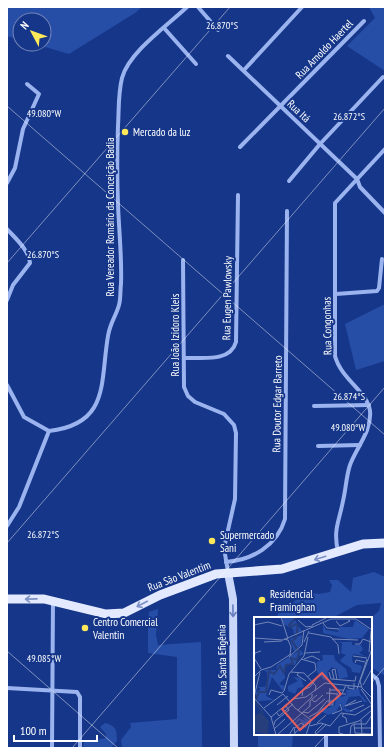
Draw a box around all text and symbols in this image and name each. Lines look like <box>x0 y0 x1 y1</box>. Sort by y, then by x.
north arrow <box>12 12 52 52</box>
street label: Rua Arnoldo Haertel <box>292 16 356 82</box>
text: N <box>17 19 32 32</box>
text: 26.870°S <box>206 19 238 32</box>
street label: Rua Itá <box>284 97 314 125</box>
text: 49.080°W <box>27 107 61 120</box>
text: 26.872°S <box>333 110 365 123</box>
place label: Mercado da luz <box>133 125 191 139</box>
marker: Mercado da luz <box>120 127 130 137</box>
street label: Rua Vereador Romário da Conceição Badia <box>103 137 117 297</box>
text: 26.870°S <box>27 248 59 261</box>
street label: Rua Eugen Pawlowsky <box>219 255 235 340</box>
street label: Rua João Izidoro Kleis <box>168 293 182 376</box>
street label: Rua Congonhas <box>319 296 335 355</box>
street label: Rua Doutor Edgar Barreto <box>269 355 285 453</box>
text: 26.874°S <box>333 390 365 403</box>
text: 49.080°W <box>331 421 365 434</box>
text: 26.872°S <box>27 528 59 541</box>
place label: Supermercado Sani <box>220 528 275 555</box>
marker: Supermercado Sani <box>207 536 217 546</box>
one-way arrow <box>314 555 327 562</box>
street label: Rua São Valentim <box>146 558 212 594</box>
place label: Residencial Framinghan <box>270 587 315 614</box>
one-way arrow <box>25 595 38 603</box>
marker: Residencial Framinghan <box>257 595 267 605</box>
one-way arrow <box>136 601 148 609</box>
one-way arrow <box>229 604 237 617</box>
place label: Centro Comercial Valentin <box>92 615 158 642</box>
inset map <box>254 617 372 735</box>
marker: Centro Comercial Valentin <box>80 623 90 633</box>
street label: Rua Santa Efigênia <box>214 624 230 696</box>
text: 49.085°W <box>27 652 61 665</box>
scale bar <box>14 717 97 743</box>
text: 100 m <box>20 723 47 738</box>

